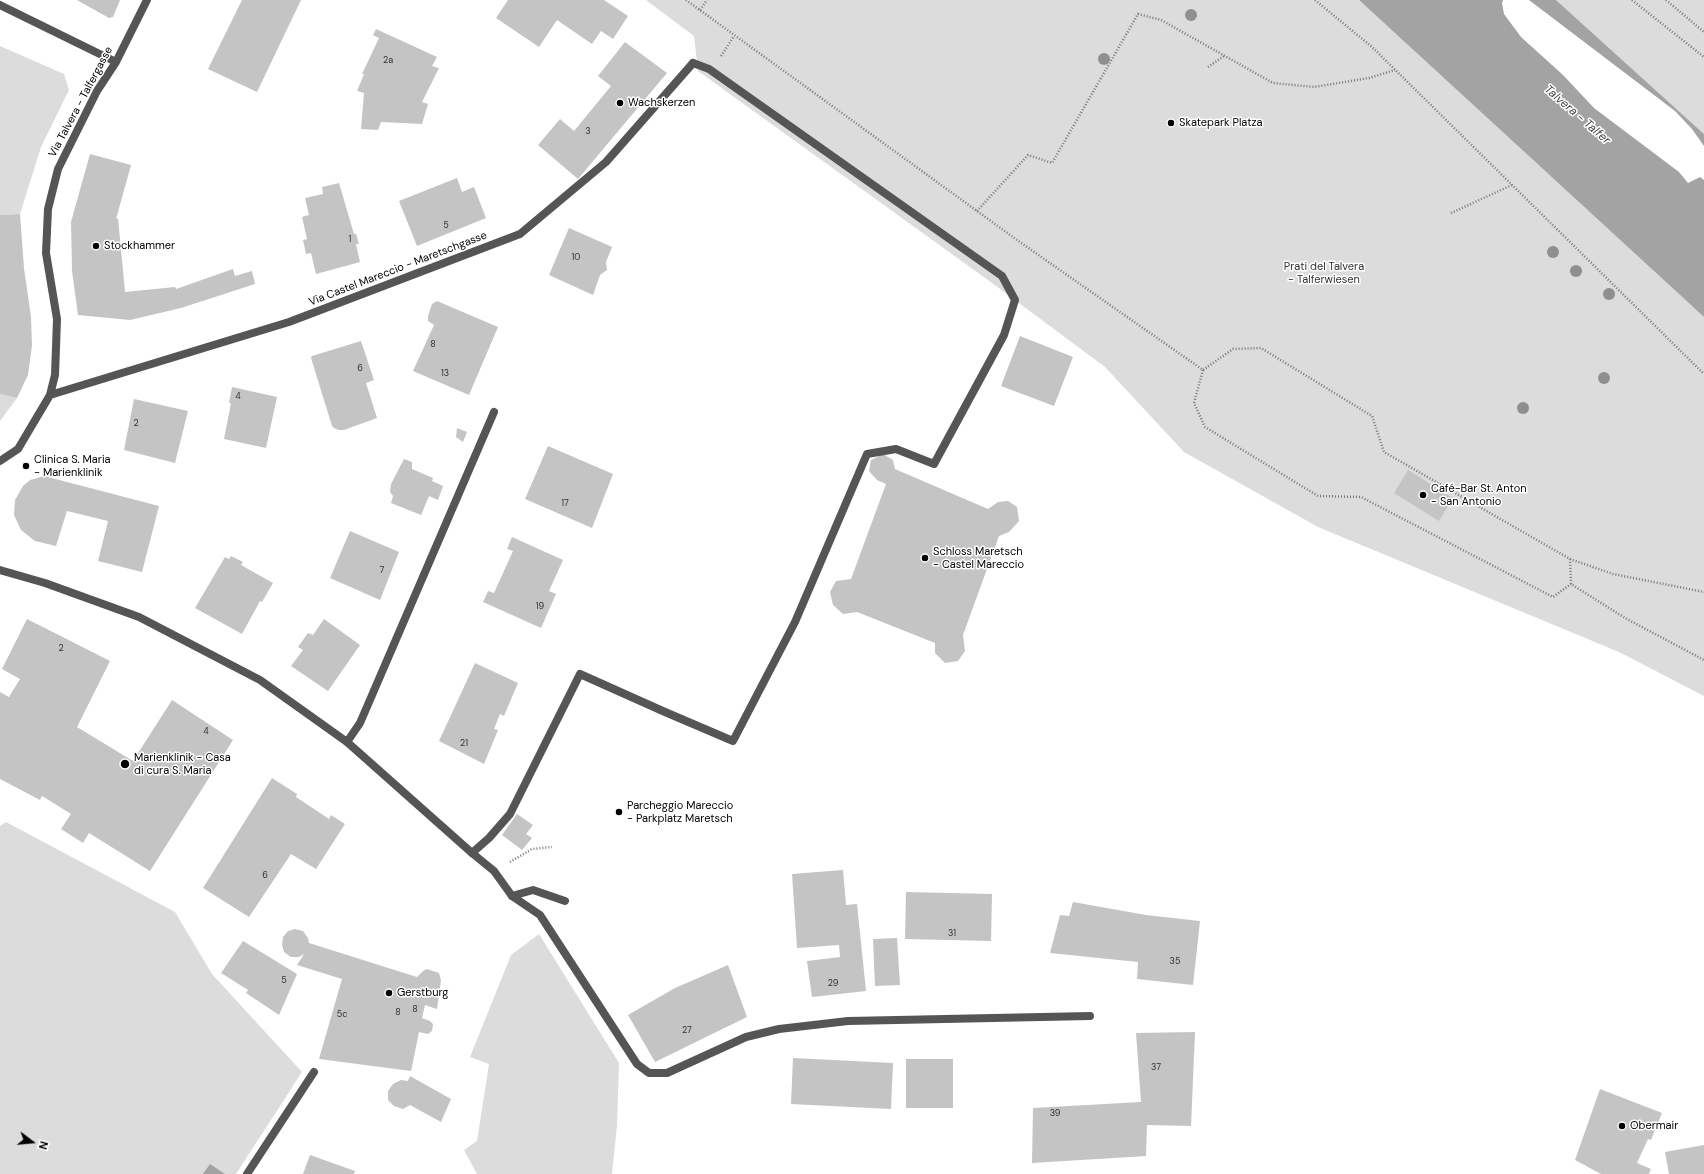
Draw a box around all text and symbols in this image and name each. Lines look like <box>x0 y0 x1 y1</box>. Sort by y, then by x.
street label: Via Talvera - Talfergasse <box>46 44 116 160</box>
house number: 2a <box>383 56 393 66</box>
water label: Talvera - Talfer <box>1541 82 1613 148</box>
place label: Wachskerzen <box>628 96 695 110</box>
marker: Wachskerzen <box>615 98 625 108</box>
place label: Skatepark Platza <box>1179 116 1263 130</box>
marker: Skatepark Platza <box>1166 118 1176 128</box>
house number: 3 <box>585 127 591 137</box>
house number: 5 <box>443 221 449 231</box>
street label: Via Castel Mareccio - Maretschgasse <box>307 229 489 309</box>
house number: 1 <box>349 235 351 245</box>
place label: Stockhammer <box>104 239 175 253</box>
marker: Stockhammer <box>91 241 101 251</box>
house number: 10 <box>572 253 580 263</box>
park label: Prati del Talvera - Talferwiesen <box>1284 260 1364 286</box>
house number: 8 <box>430 340 436 350</box>
house number: 6 <box>357 364 363 374</box>
house number: 13 <box>441 369 449 379</box>
house number: 4 <box>235 392 241 402</box>
house number: 2 <box>133 419 139 429</box>
place label: Clinica S. Maria - Marienklinik <box>34 453 111 479</box>
marker: Clinica S. Maria - Marienklinik <box>21 461 31 471</box>
place label: Café-Bar St. Anton - San Antonio <box>1431 482 1527 508</box>
marker: Café-Bar St. Anton - San Antonio <box>1418 490 1428 500</box>
house number: 17 <box>561 499 569 509</box>
place label: Schloss Maretsch - Castel Mareccio <box>933 545 1024 571</box>
marker: Schloss Maretsch - Castel Mareccio <box>920 553 930 563</box>
house number: 7 <box>380 566 384 576</box>
house number: 19 <box>536 602 544 612</box>
house number: 2 <box>58 644 64 654</box>
house number: 4 <box>203 727 209 737</box>
house number: 21 <box>460 739 468 749</box>
place label: Marienklinik - Casa di cura S. Maria <box>134 751 231 777</box>
marker: Marienklinik - Casa di cura S. Maria <box>119 758 131 770</box>
place label: Parcheggio Mareccio - Parkplatz Maretsch <box>627 799 733 825</box>
marker: Parcheggio Mareccio - Parkplatz Maretsch <box>614 807 624 817</box>
house number: 6 <box>262 871 268 881</box>
house number: 31 <box>948 929 956 939</box>
house number: 35 <box>1170 957 1180 967</box>
house number: 5 <box>281 976 287 986</box>
house number: 29 <box>828 979 838 989</box>
place label: Gerstburg <box>397 986 449 1000</box>
marker: Gerstburg <box>384 988 394 998</box>
house number: 8 <box>412 1005 418 1015</box>
house number: 8 <box>395 1008 401 1018</box>
house number: 5c <box>337 1010 347 1020</box>
house number: 27 <box>682 1026 692 1036</box>
house number: 37 <box>1151 1063 1161 1073</box>
house number: 39 <box>1050 1109 1060 1119</box>
place label: Obermair <box>1630 1119 1678 1133</box>
marker: Obermair <box>1617 1121 1627 1131</box>
north arrow <box>12 1122 52 1162</box>
text: N <box>36 1140 51 1151</box>

